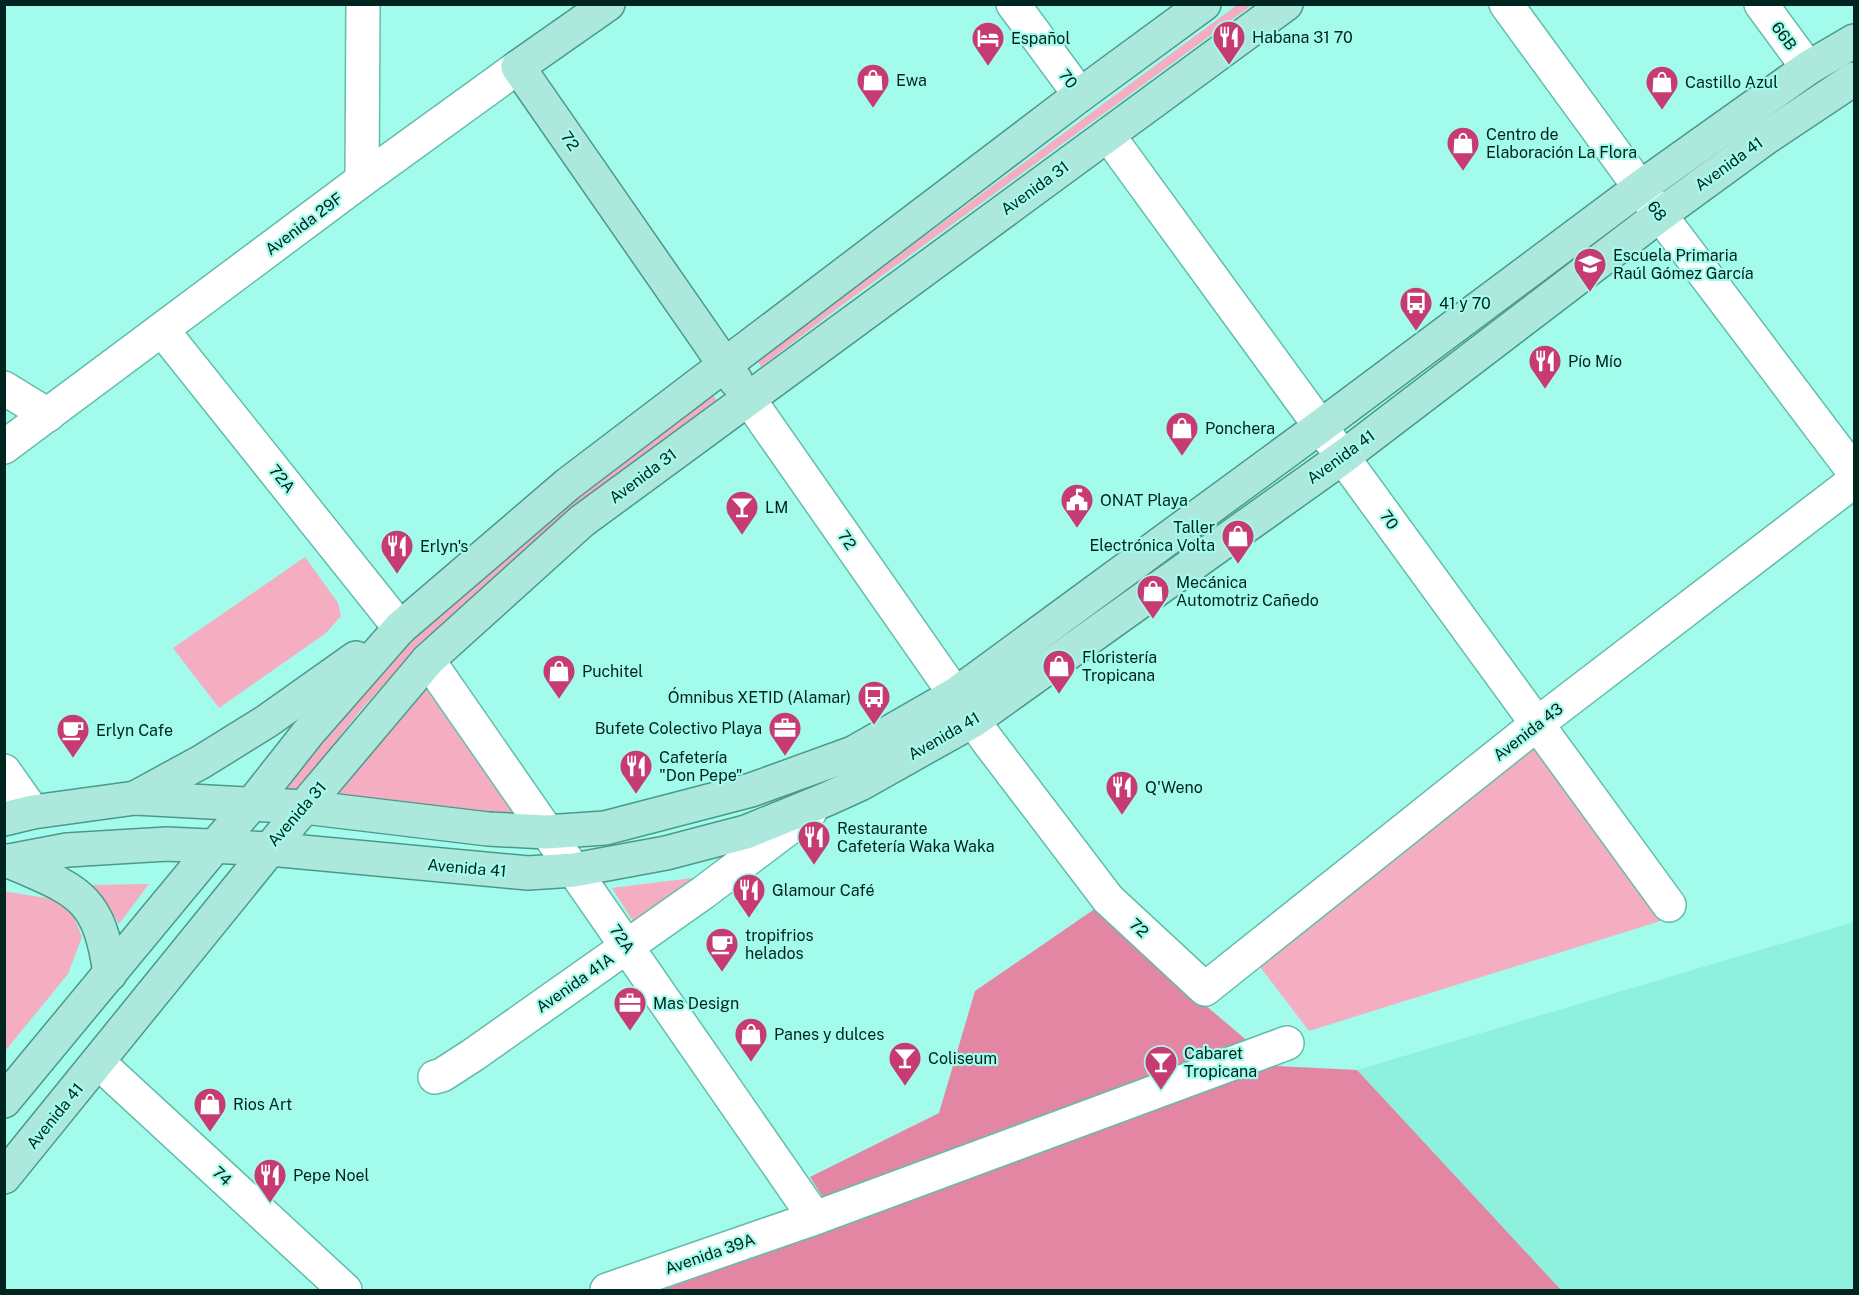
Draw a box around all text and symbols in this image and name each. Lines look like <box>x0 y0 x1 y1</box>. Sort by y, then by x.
street label: 66B <box>1767 18 1801 54</box>
restaurant icon: Habana 31 70 <box>1211 19 1247 66</box>
hotel icon: Español <box>970 20 1006 67</box>
place label: Habana 31 70 <box>1252 28 1353 47</box>
place label: Español <box>1011 29 1070 48</box>
shop icon: Ewa <box>855 62 891 109</box>
shop icon: Castillo Azul <box>1644 64 1680 111</box>
street label: 70 <box>1055 66 1081 93</box>
place label: Ewa <box>896 71 927 90</box>
place label: Castillo Azul <box>1685 73 1778 92</box>
shop icon: Centro de Elaboración La Flora <box>1445 125 1481 172</box>
place label: Centro de Elaboración La Flora <box>1486 125 1637 162</box>
street label: 72 <box>557 128 583 154</box>
street label: Avenida 41 <box>1691 133 1767 195</box>
street label: Avenida 31 <box>997 157 1073 219</box>
street label: Avenida 29F <box>262 189 346 259</box>
street label: 68 <box>1643 197 1671 225</box>
school or university icon: Escuela Primaria Raúl Gómez García <box>1572 246 1608 293</box>
place label: Escuela Primaria Raúl Gómez García <box>1613 246 1754 283</box>
bus stop icon: 41 y 70 <box>1398 285 1434 332</box>
place label: 41 y 70 <box>1439 294 1491 313</box>
restaurant icon: Pío Mío <box>1527 343 1563 390</box>
place label: Pío Mío <box>1568 352 1622 371</box>
shop icon: Ponchera <box>1164 410 1200 457</box>
place label: Ponchera <box>1205 419 1275 438</box>
street label: Avenida 41 <box>1303 426 1379 488</box>
street label: Avenida 31 <box>606 445 680 507</box>
street label: 72A <box>265 461 299 497</box>
public building icon: ONAT Playa <box>1059 482 1095 529</box>
bar icon: LM <box>724 489 760 536</box>
place label: ONAT Playa <box>1100 491 1188 510</box>
place label: LM <box>765 498 788 517</box>
street label: 70 <box>1376 507 1402 533</box>
place label: Taller Electrónica Volta <box>1090 518 1215 555</box>
shop icon: Taller Electrónica Volta <box>1220 518 1256 565</box>
street label: 72 <box>834 527 860 553</box>
restaurant icon: Erlyn's <box>379 528 415 575</box>
place label: Erlyn's <box>420 537 468 556</box>
shop icon: Mecánica Automotriz Cañedo <box>1135 573 1171 620</box>
place label: Mecánica Automotriz Cañedo <box>1176 573 1319 610</box>
shop icon: Floristería Tropicana <box>1041 648 1077 695</box>
place label: Floristería Tropicana <box>1082 648 1157 685</box>
shop icon: Puchitel <box>541 653 577 700</box>
place label: Puchitel <box>582 662 643 681</box>
bus stop icon: Ómnibus XETID (Alamar) <box>856 679 892 726</box>
place label: Ómnibus XETID (Alamar) <box>668 687 851 707</box>
street label: Avenida 43 <box>1489 699 1567 765</box>
street label: Avenida 41 <box>905 708 983 764</box>
office icon: Bufete Colectivo Playa <box>767 710 803 757</box>
cafe icon: Erlyn Cafe <box>55 712 91 759</box>
place label: Bufete Colectivo Playa <box>595 719 762 738</box>
place label: Erlyn Cafe <box>96 721 173 740</box>
restaurant icon: Cafetería "Don Pepe" <box>618 748 654 795</box>
place label: Cafetería "Don Pepe" <box>659 748 742 785</box>
restaurant icon: Q'Weno <box>1104 769 1140 816</box>
street label: Avenida 31 <box>264 778 330 850</box>
place label: Q'Weno <box>1145 778 1203 797</box>
restaurant icon: Restaurante Cafetería Waka Waka <box>796 819 832 866</box>
place label: Restaurante Cafetería Waka Waka <box>837 819 995 856</box>
street label: Avenida 41 <box>427 855 507 881</box>
restaurant icon: Glamour Café <box>731 872 767 919</box>
place label: Glamour Café <box>772 881 875 900</box>
street label: 72 <box>1125 914 1153 942</box>
street label: 72A <box>605 921 639 957</box>
cafe icon: tropifrios helados <box>704 926 740 973</box>
place label: tropifrios helados <box>745 926 814 963</box>
street label: Avenida 41A <box>532 949 618 1017</box>
office icon: Mas Design <box>612 985 648 1032</box>
place label: Mas Design <box>653 994 739 1013</box>
shop icon: Panes y dulces <box>733 1016 769 1063</box>
place label: Panes y dulces <box>774 1025 884 1044</box>
bar icon: Coliseum <box>887 1040 923 1087</box>
bar icon: Cabaret Tropicana <box>1143 1044 1179 1091</box>
place label: Cabaret Tropicana <box>1184 1044 1257 1081</box>
place label: Coliseum <box>928 1049 997 1068</box>
street label: Avenida 41 <box>23 1079 87 1153</box>
shop icon: Rios Art <box>192 1086 228 1133</box>
place label: Rios Art <box>233 1095 292 1114</box>
restaurant icon: Pepe Noel <box>252 1157 288 1204</box>
street label: 74 <box>208 1162 236 1190</box>
place label: Pepe Noel <box>293 1166 370 1185</box>
street label: Avenida 39A <box>662 1230 758 1278</box>

